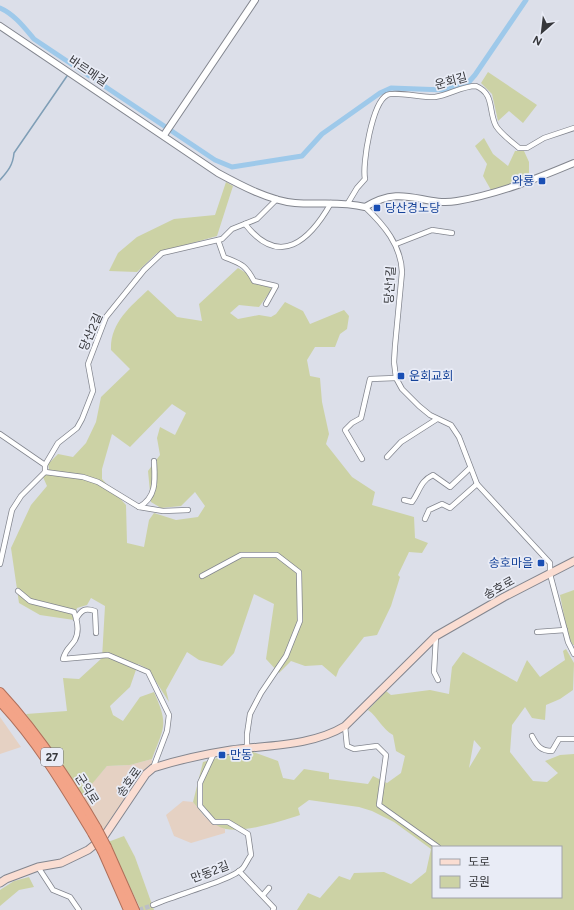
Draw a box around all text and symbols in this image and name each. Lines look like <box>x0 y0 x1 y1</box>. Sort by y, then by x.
north arrow <box>522 12 562 52</box>
text: N <box>531 33 544 48</box>
street label: 바르메길 <box>66 53 110 89</box>
street label: 운회길 <box>433 70 469 92</box>
place label: 와룡 <box>512 174 534 188</box>
marker: 와룡 <box>537 176 547 186</box>
place label: 당산경노당 <box>385 201 440 215</box>
marker: 당산경노당 <box>372 203 382 213</box>
street label: 당산1길 <box>382 266 398 304</box>
street label: 당산2길 <box>77 311 105 353</box>
place label: 운회교회 <box>409 369 453 383</box>
marker: 운회교회 <box>396 371 406 381</box>
place label: 송호마을 <box>489 556 533 570</box>
marker: 송호마을 <box>536 558 546 568</box>
street label: 송호로 <box>481 574 517 602</box>
road number: 27 <box>41 748 63 766</box>
place label: 만동 <box>230 748 252 762</box>
marker: 만동 <box>217 750 227 760</box>
street label: 송호로 <box>114 764 144 800</box>
street label: 군익로 <box>72 771 102 807</box>
legend <box>432 846 562 898</box>
text: 도로 <box>468 855 490 869</box>
street label: 만동2길 <box>189 858 231 886</box>
text: 공원 <box>468 875 490 889</box>

